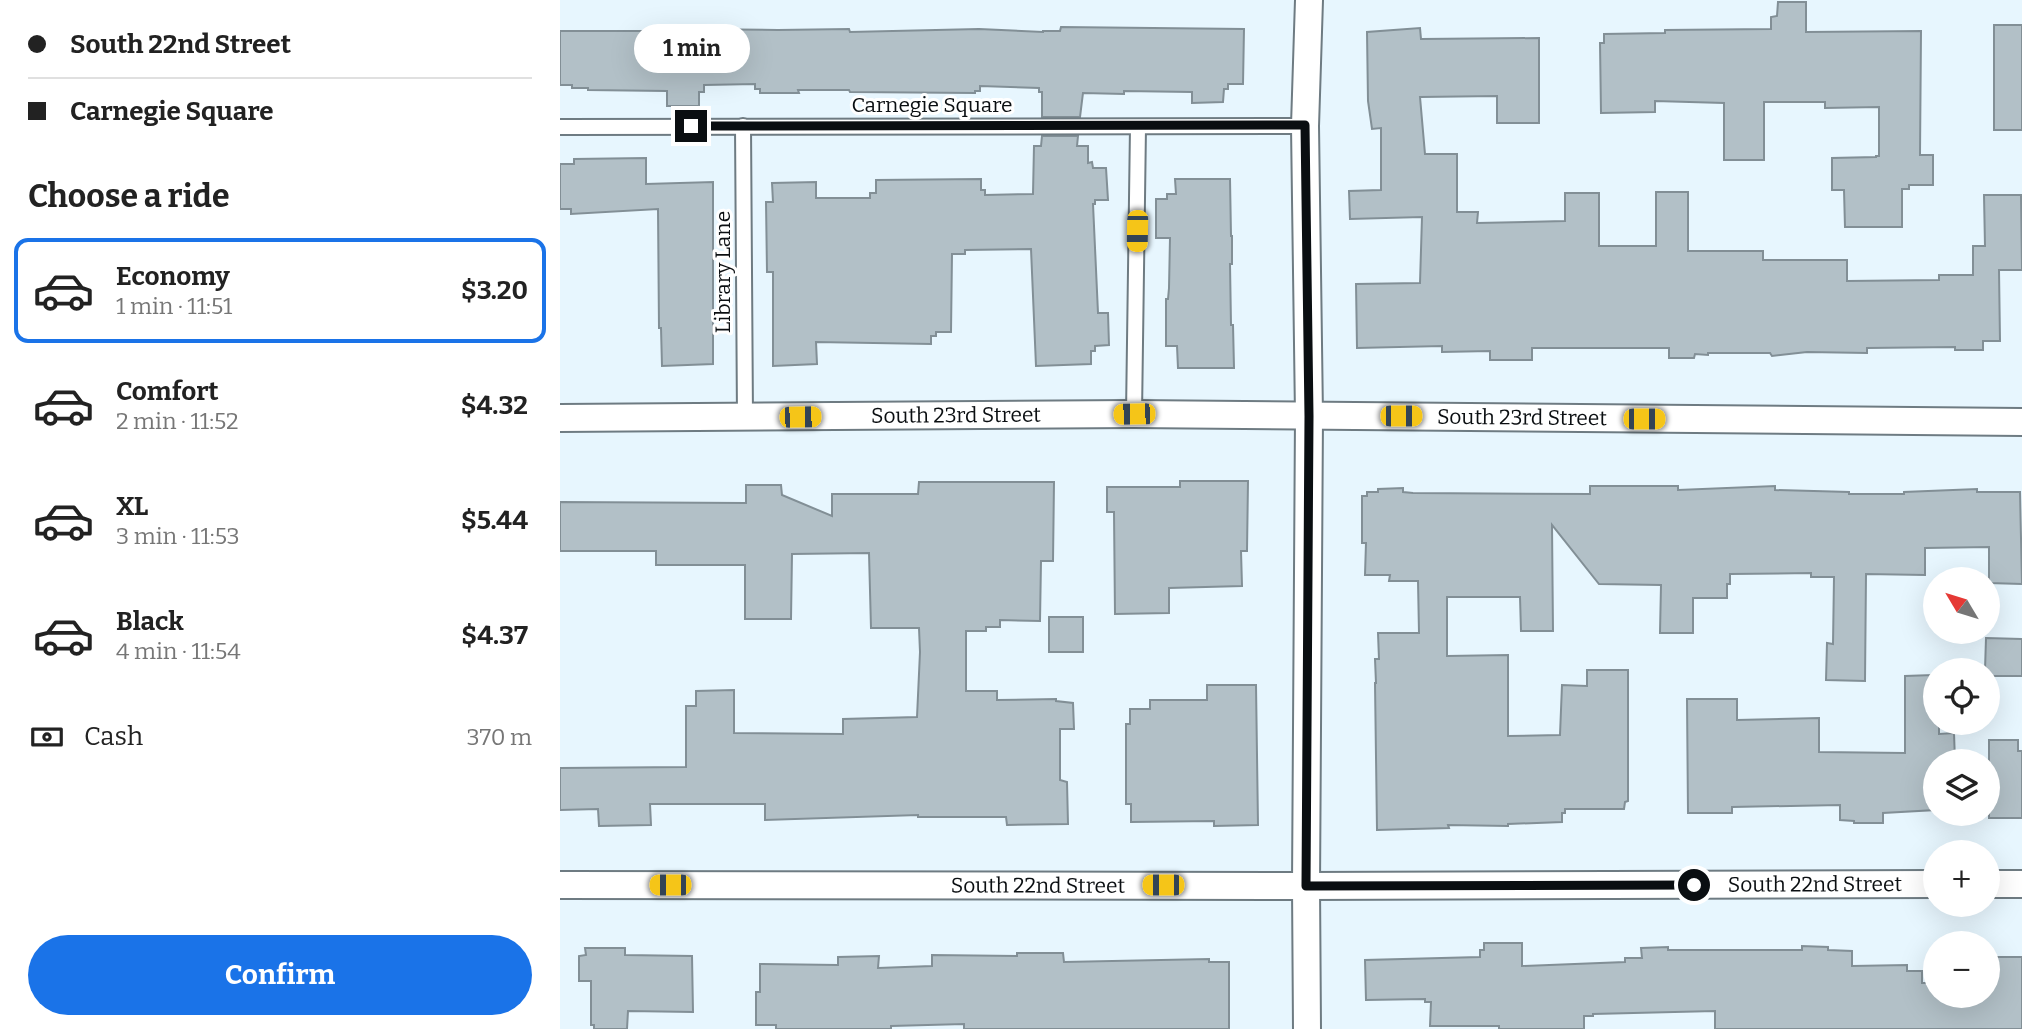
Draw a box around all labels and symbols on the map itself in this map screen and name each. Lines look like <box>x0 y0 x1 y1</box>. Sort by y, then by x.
callout: 1 min <box>633 24 749 74</box>
street label: Carnegie Square <box>851 92 1013 118</box>
route end <box>675 110 707 142</box>
car <box>1127 210 1148 252</box>
street label: Library Lane <box>710 211 736 333</box>
street label: South 23rd Street <box>871 402 1041 429</box>
car <box>1113 403 1156 425</box>
street label: South 23rd Street <box>1437 404 1607 431</box>
car <box>779 406 822 428</box>
car <box>1381 406 1423 427</box>
car <box>1624 409 1666 430</box>
north arrow <box>1923 567 2000 644</box>
route start <box>1678 869 1710 901</box>
street label: South 22nd Street <box>1728 871 1903 898</box>
street label: South 22nd Street <box>951 873 1126 899</box>
car <box>650 875 692 896</box>
car <box>1143 875 1185 896</box>

